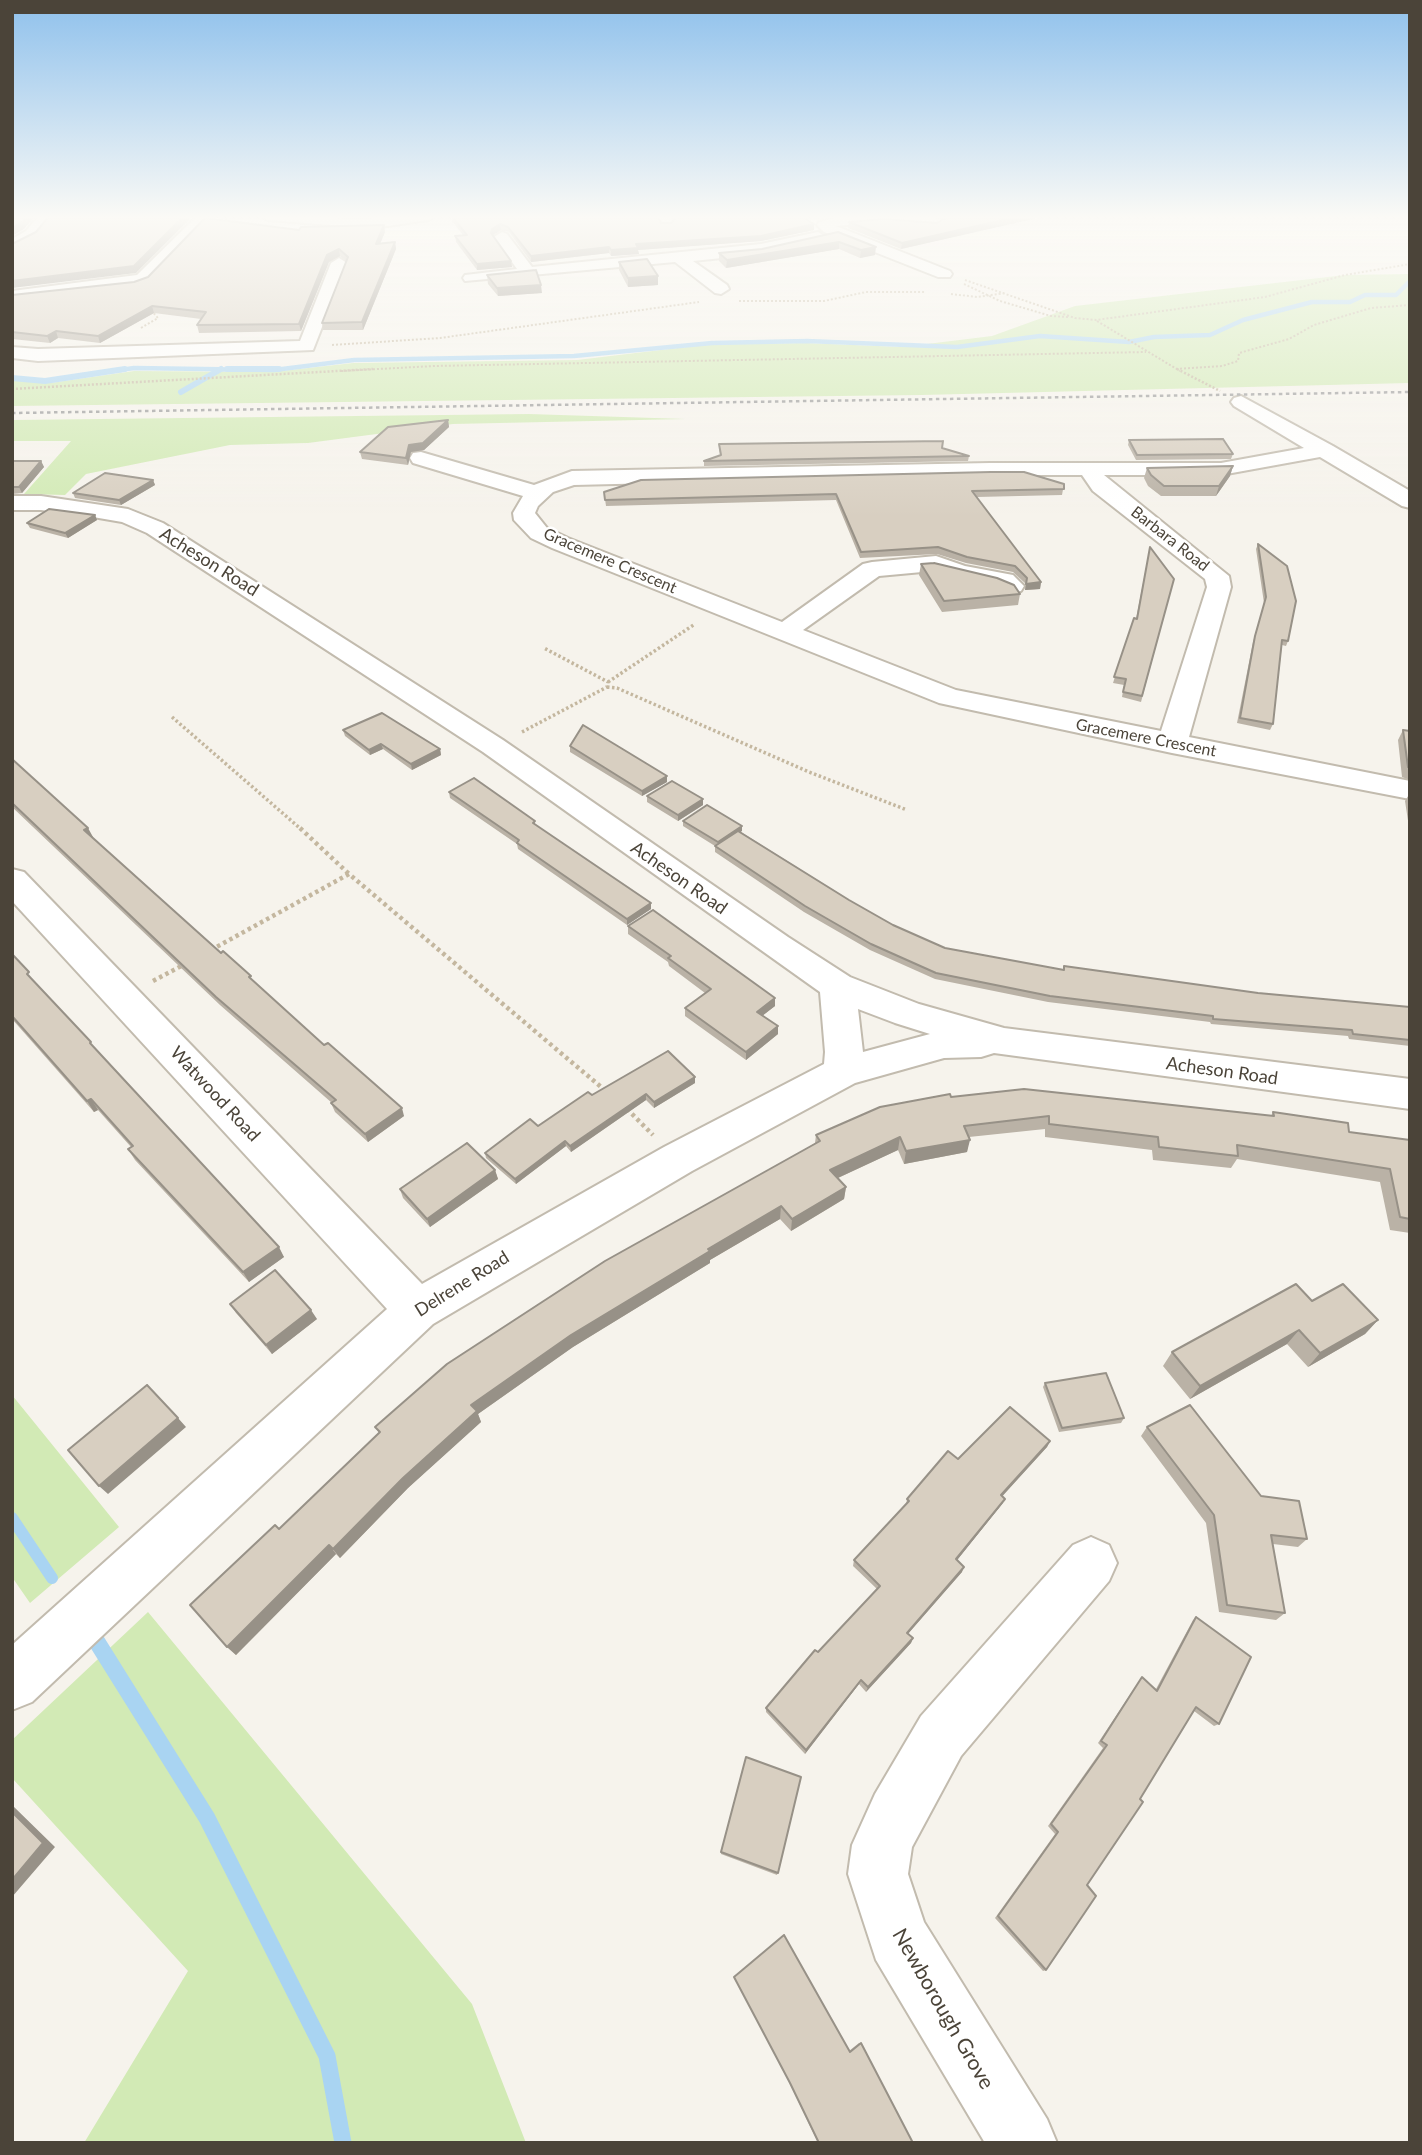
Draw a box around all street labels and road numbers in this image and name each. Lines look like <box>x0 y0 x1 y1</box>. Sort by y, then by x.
street label: Barbara Road <box>1127 502 1213 576</box>
street label: Acheson Road <box>156 523 262 601</box>
street label: Gracemere Crescent <box>541 524 679 598</box>
street label: Gracemere Crescent <box>1074 715 1218 761</box>
street label: Acheson Road <box>627 837 731 919</box>
street label: Watwood Road <box>166 1042 264 1146</box>
street label: Acheson Road <box>1165 1052 1279 1090</box>
street label: Delrene Road <box>411 1246 513 1322</box>
street label: Newborough Grove <box>887 1924 999 2094</box>

